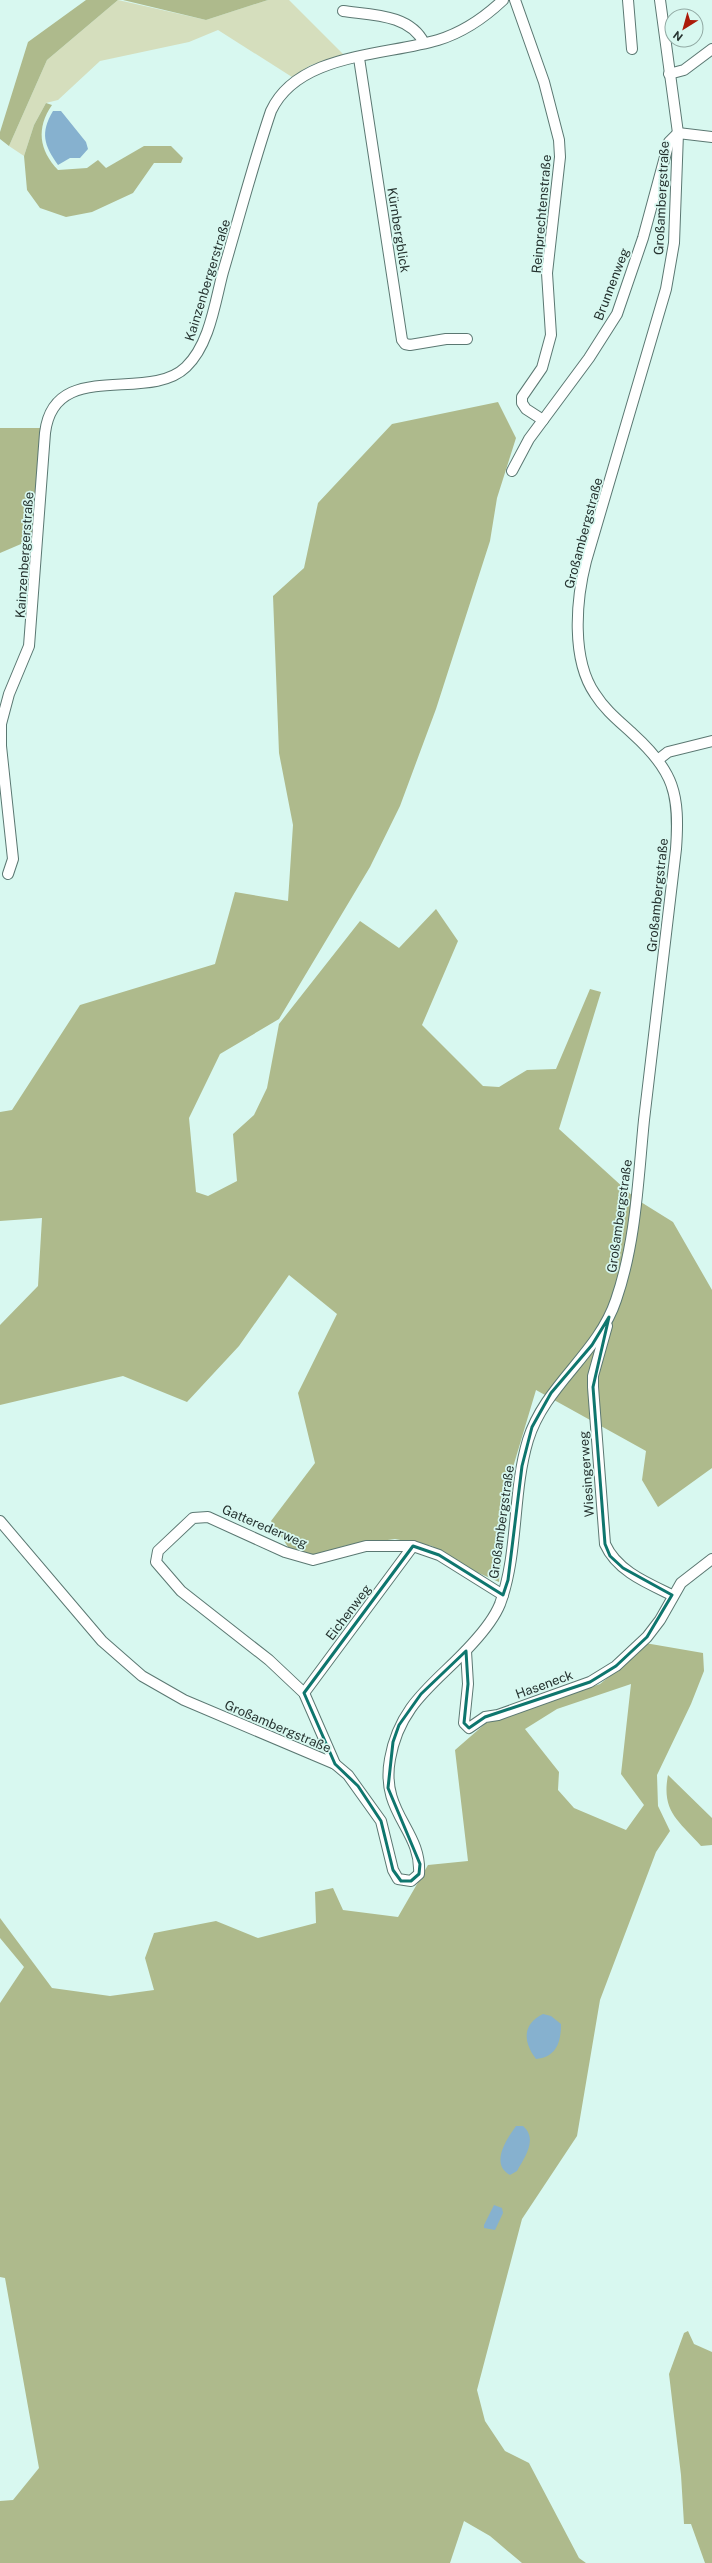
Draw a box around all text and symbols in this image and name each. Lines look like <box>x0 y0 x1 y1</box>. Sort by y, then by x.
north arrow <box>664 8 704 48</box>
text: N <box>671 29 685 43</box>
street label: Großambergstraße <box>651 141 672 256</box>
street label: Reinprechtenstraße <box>529 154 554 274</box>
street label: Kürnbergblick <box>384 186 413 274</box>
street label: Kainzenbergerstraße <box>182 217 233 343</box>
street label: Brunnenweg <box>591 246 632 323</box>
street label: Großambergstraße <box>561 476 606 590</box>
street label: Kainzenbergerstraße <box>13 491 36 619</box>
street label: Großambergstraße <box>644 837 671 953</box>
street label: Großambergstraße <box>604 1158 635 1274</box>
street label: Wiesingerweg <box>576 1430 597 1518</box>
street label: Großambergstraße <box>486 1464 517 1580</box>
street label: Gatterederweg <box>220 1502 310 1551</box>
street label: Eichenweg <box>323 1582 374 1643</box>
street label: Haseneck <box>513 1667 575 1702</box>
street label: Großambergstraße <box>222 1697 333 1756</box>

